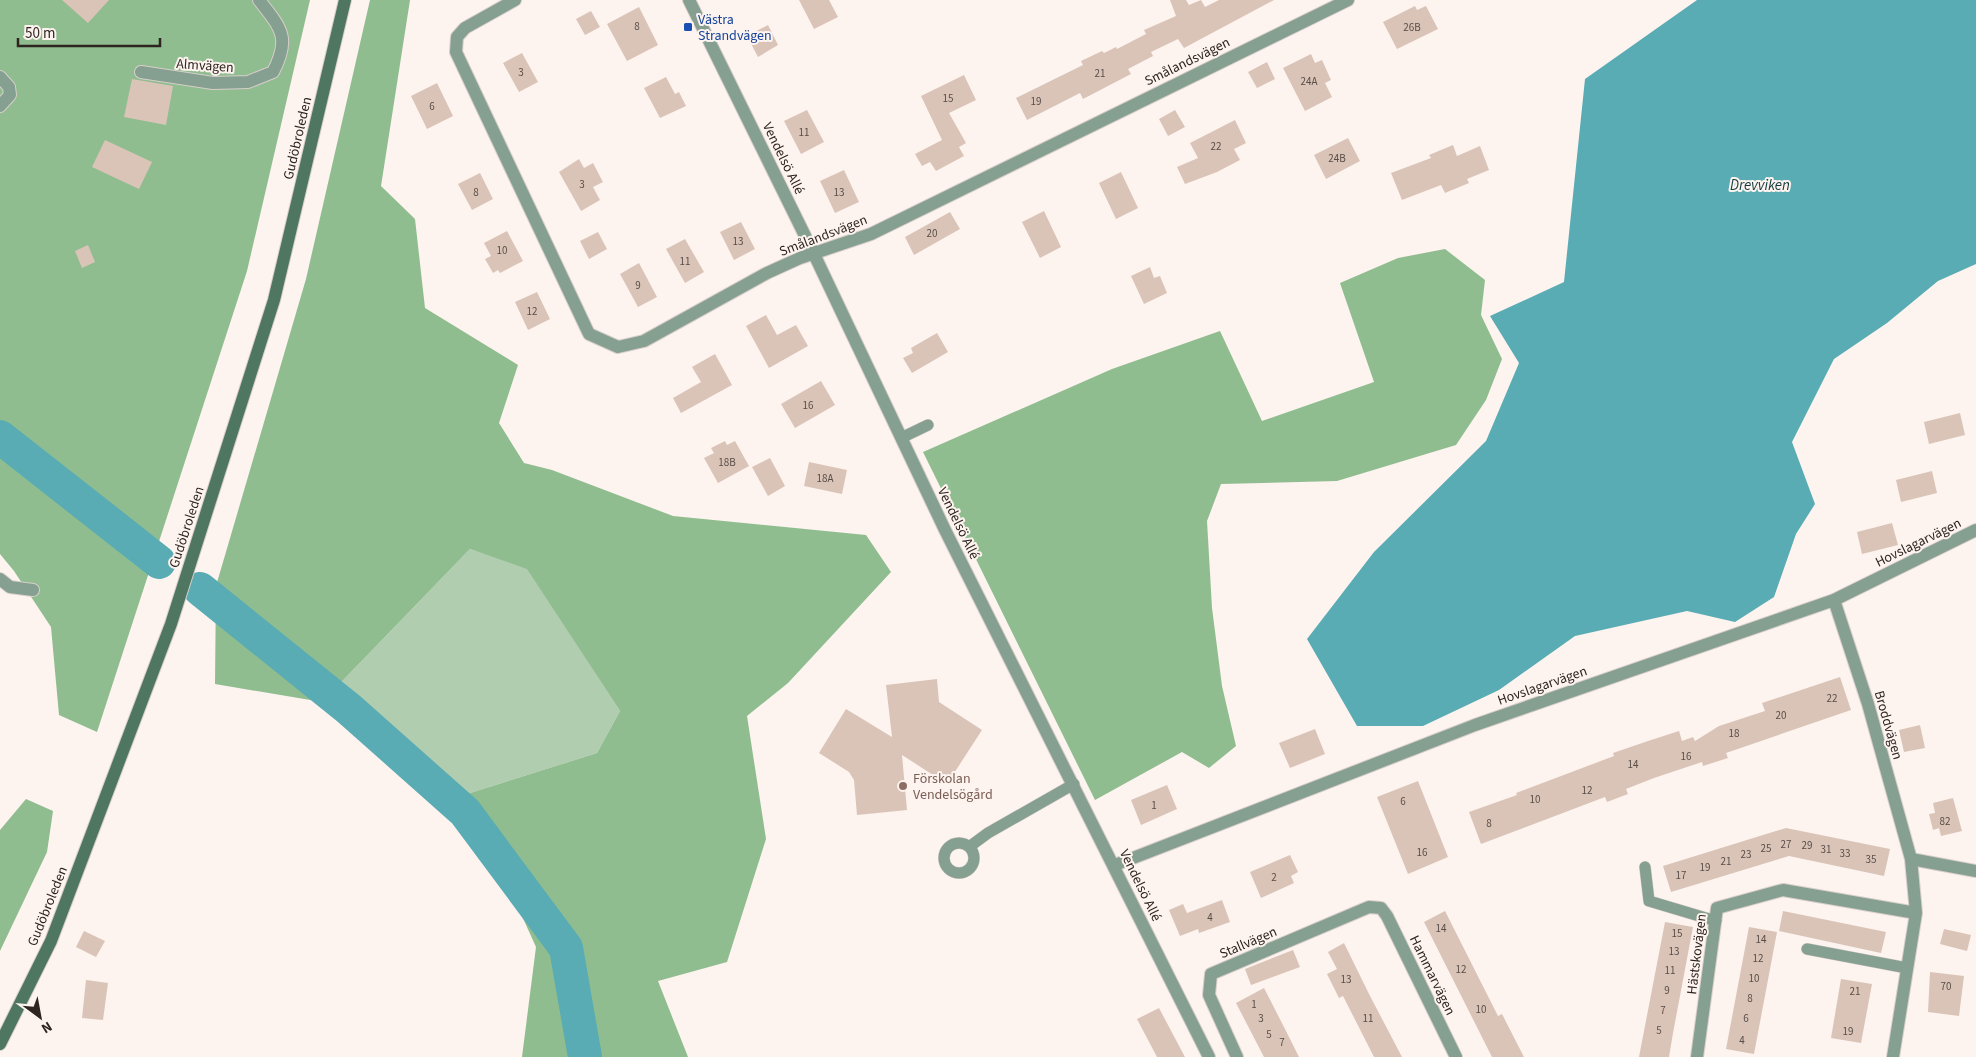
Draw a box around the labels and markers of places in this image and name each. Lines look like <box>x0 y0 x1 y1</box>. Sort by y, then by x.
place label: Västra Strandvägen <box>698 10 772 46</box>
marker: Västra Strandvägen <box>682 21 694 33</box>
place label: Förskolan Vendelsögård <box>913 769 993 805</box>
marker: Förskolan Vendelsögård <box>897 780 909 792</box>

